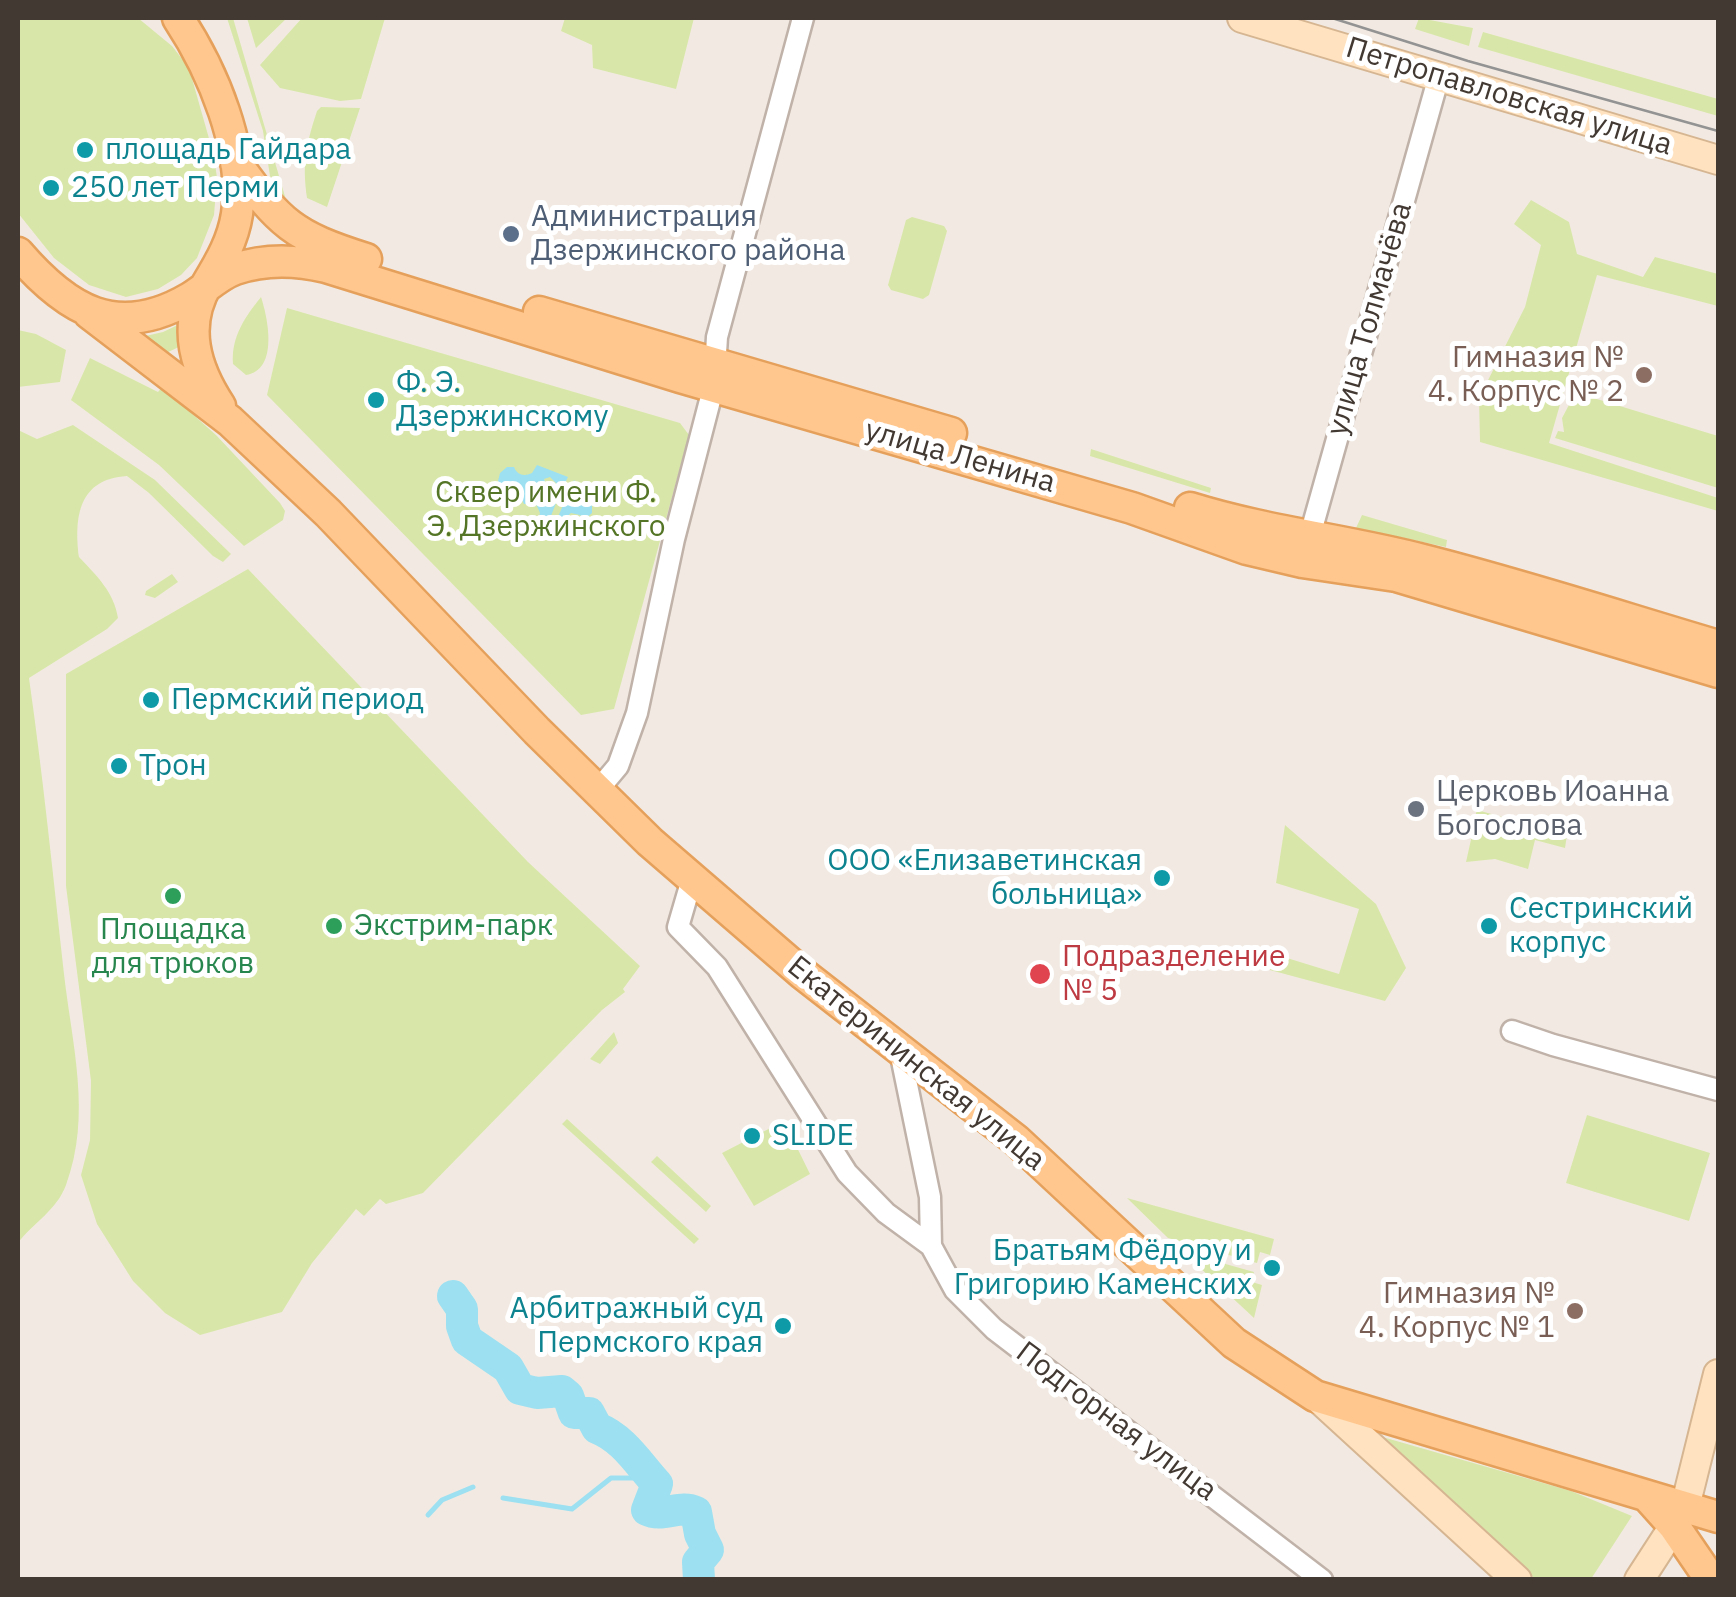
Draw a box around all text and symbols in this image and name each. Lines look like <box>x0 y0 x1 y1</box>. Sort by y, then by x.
street label: Петропавловская улица <box>1342 30 1676 164</box>
place label: площадь Гайдара <box>105 132 351 168</box>
marker: площадь Гайдара <box>74 139 96 161</box>
place label: 250 лет Перми <box>71 170 280 206</box>
marker: 250 лет Перми <box>40 177 62 199</box>
street label: улица Толмачёва <box>1320 198 1420 440</box>
place label: Администрация Дзержинского района <box>531 199 845 270</box>
marker: Администрация Дзержинского района <box>500 223 522 245</box>
place label: Гимназия № 4. Корпус № 2 <box>1428 340 1624 410</box>
marker: Гимназия № 4. Корпус № 2 <box>1633 364 1655 386</box>
place label: Ф. Э. Дзержинскому <box>396 365 608 436</box>
marker: Ф. Э. Дзержинскому <box>365 389 387 411</box>
street label: улица Ленина <box>861 413 1059 501</box>
park label: Сквер имени Ф. Э. Дзержинского <box>426 475 666 546</box>
place label: Пермский период <box>171 682 424 718</box>
marker: Пермский период <box>140 689 162 711</box>
place label: Трон <box>139 748 207 784</box>
marker: Трон <box>108 755 130 777</box>
place label: Церковь Иоанна Богослова <box>1436 774 1669 844</box>
marker: Церковь Иоанна Богослова <box>1405 798 1427 820</box>
place label: ООО «Елизаветинская больница» <box>827 843 1142 914</box>
marker: ООО «Елизаветинская больница» <box>1151 867 1173 889</box>
marker: Площадка для трюков <box>162 885 184 907</box>
place label: Сестринский корпус <box>1509 891 1693 962</box>
place label: Экстрим-парк <box>354 908 553 944</box>
place label: Площадка для трюков <box>92 912 254 982</box>
marker: Экстрим-парк <box>323 915 345 937</box>
marker: Сестринский корпус <box>1478 915 1500 937</box>
place label: Подразделение № 5 <box>1062 939 1285 1010</box>
street label: Екатерининская улица <box>780 949 1052 1179</box>
marker: Подразделение № 5 <box>1027 961 1053 987</box>
place label: SLIDE <box>772 1118 854 1154</box>
marker: SLIDE <box>741 1125 763 1147</box>
place label: Братьям Фёдору и Григорию Каменских <box>954 1233 1252 1304</box>
marker: Братьям Фёдору и Григорию Каменских <box>1261 1257 1283 1279</box>
place label: Гимназия № 4. Корпус № 1 <box>1359 1276 1555 1346</box>
place label: Арбитражный суд Пермского края <box>510 1291 763 1362</box>
marker: Гимназия № 4. Корпус № 1 <box>1564 1300 1586 1322</box>
marker: Арбитражный суд Пермского края <box>772 1315 794 1337</box>
street label: Подгорная улица <box>1009 1335 1223 1509</box>

